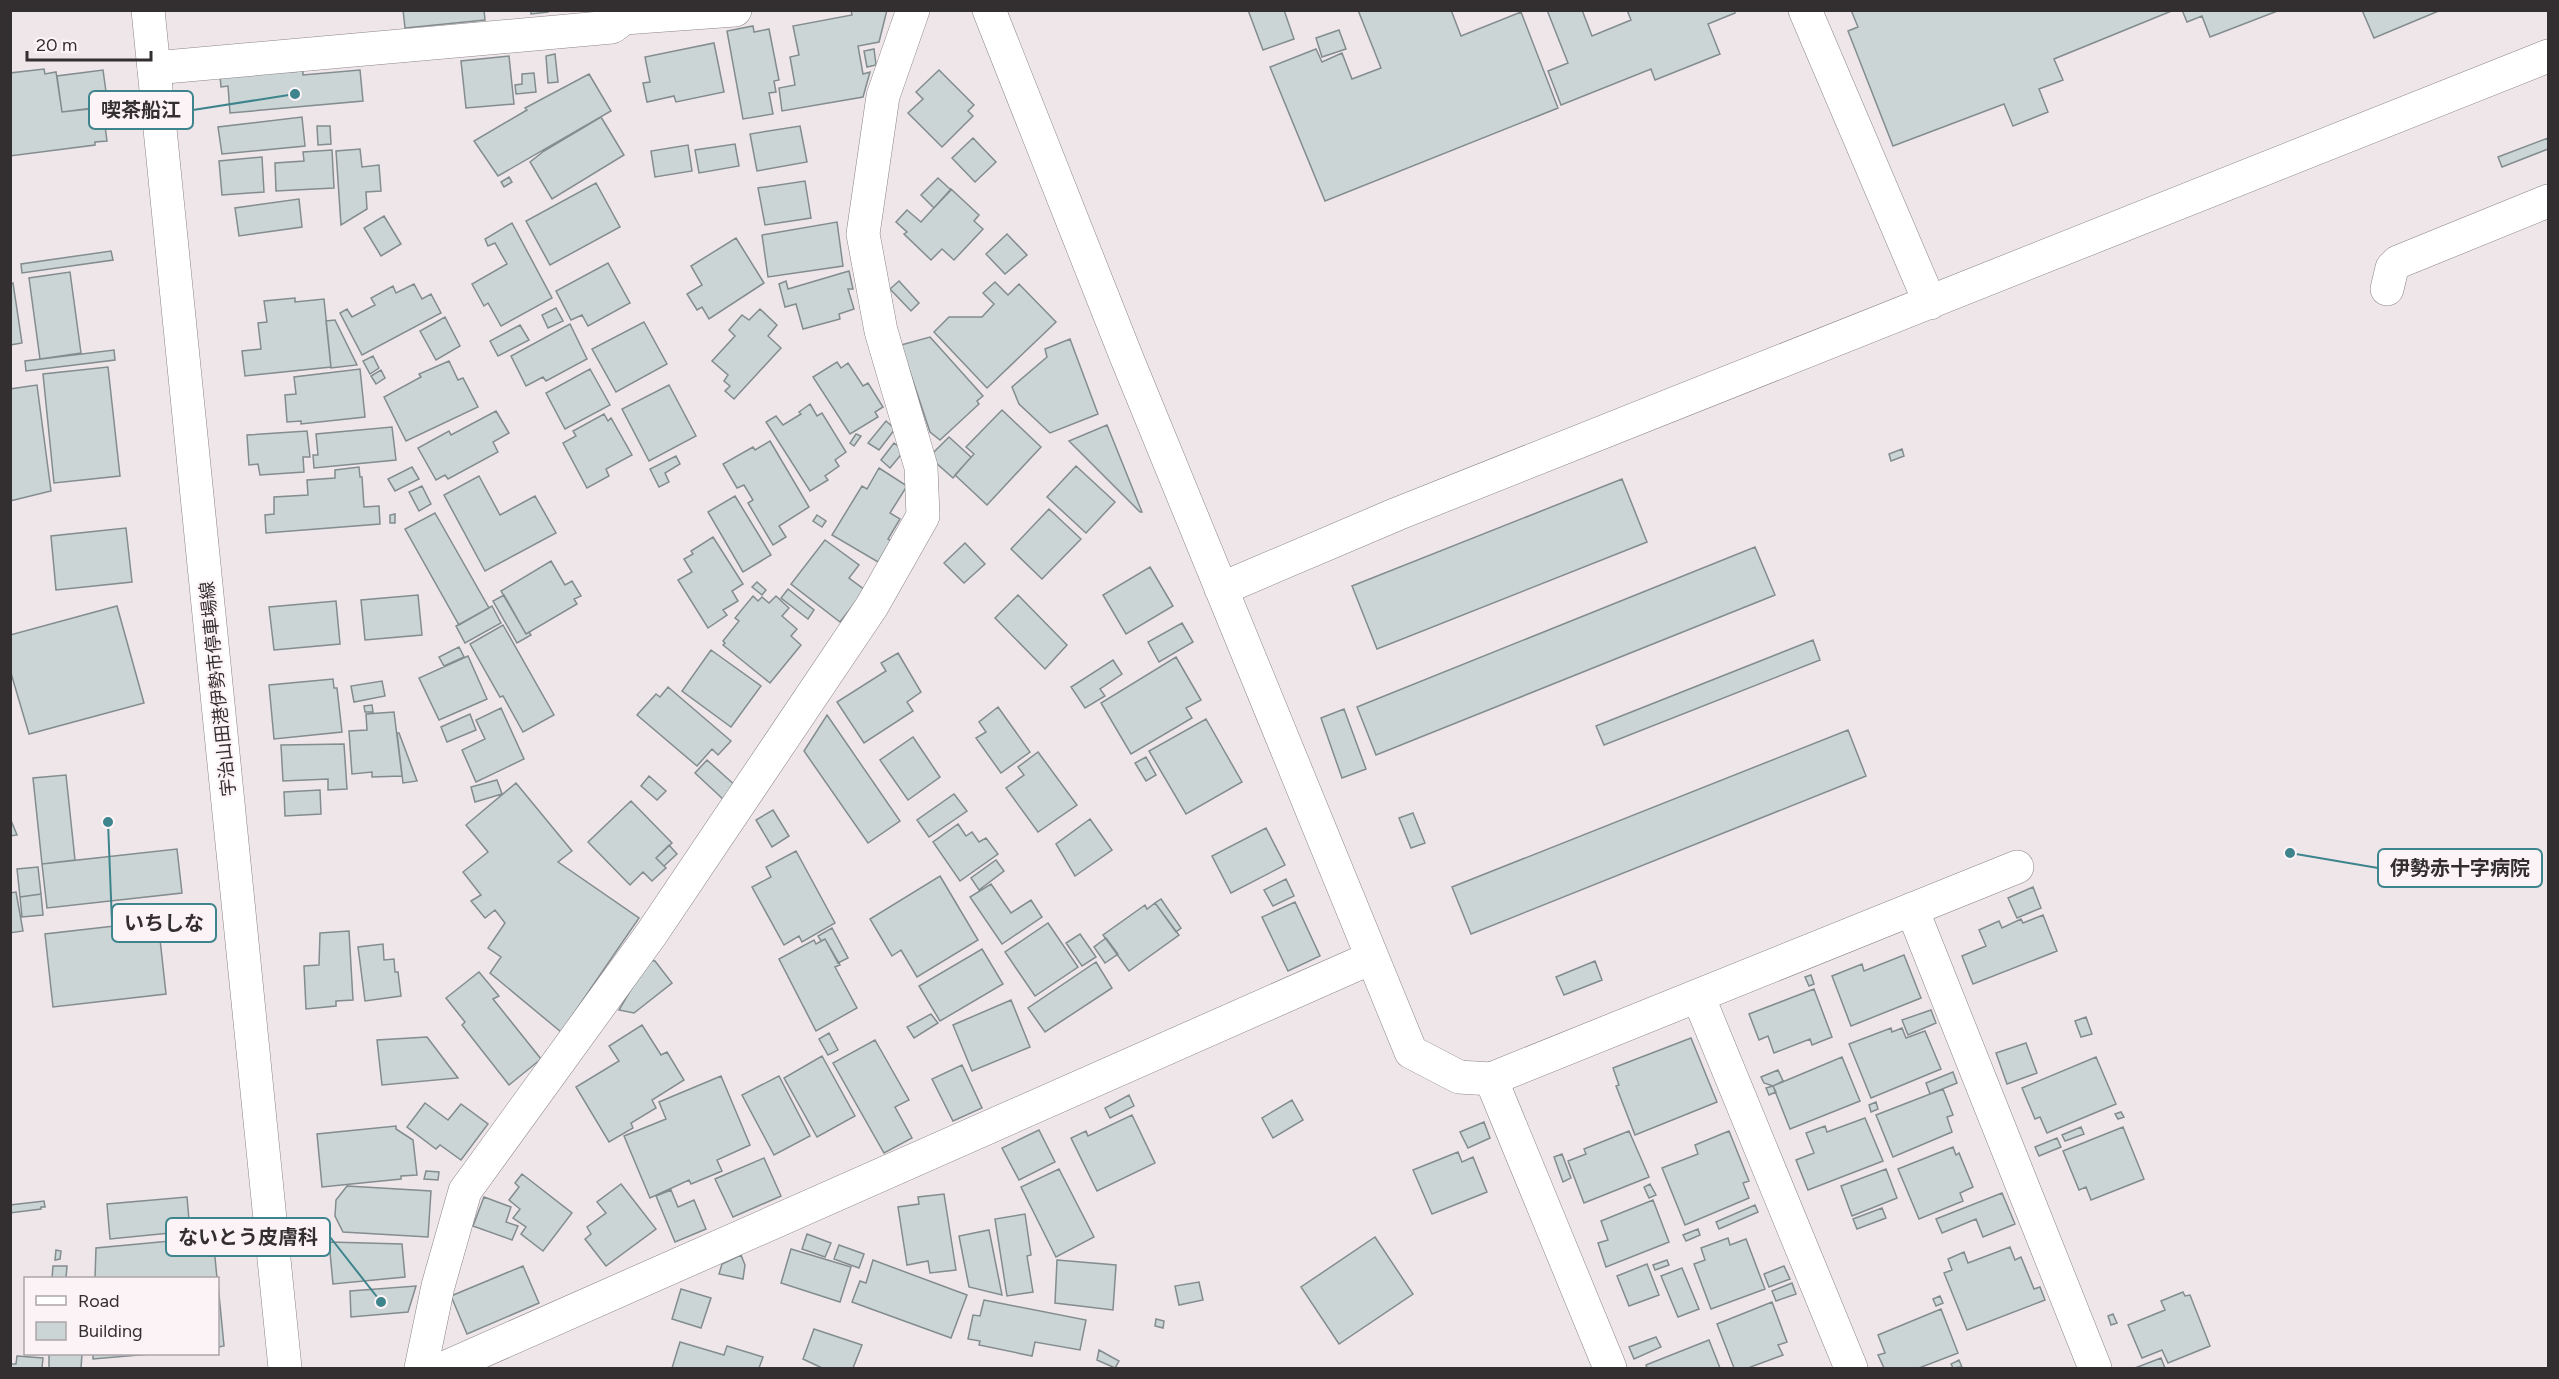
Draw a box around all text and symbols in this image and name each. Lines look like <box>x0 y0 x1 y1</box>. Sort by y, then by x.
scale bar <box>27 24 152 62</box>
text: 20 m <box>36 34 77 56</box>
callout: 喫茶船江 <box>89 91 193 129</box>
text: 喫茶船江 <box>101 98 181 122</box>
street label: 宇治山田港伊勢市停車場線 <box>196 580 240 798</box>
callout: 伊勢赤十字病院 <box>2378 849 2542 887</box>
text: 伊勢赤十字病院 <box>2390 856 2530 880</box>
callout: いちしな <box>112 904 216 942</box>
text: いちしな <box>124 911 204 935</box>
callout: ないとう皮膚科 <box>166 1218 330 1256</box>
text: ないとう皮膚科 <box>178 1225 318 1249</box>
legend <box>24 1277 219 1355</box>
text: Road <box>78 1290 119 1312</box>
text: Building <box>78 1320 143 1342</box>

